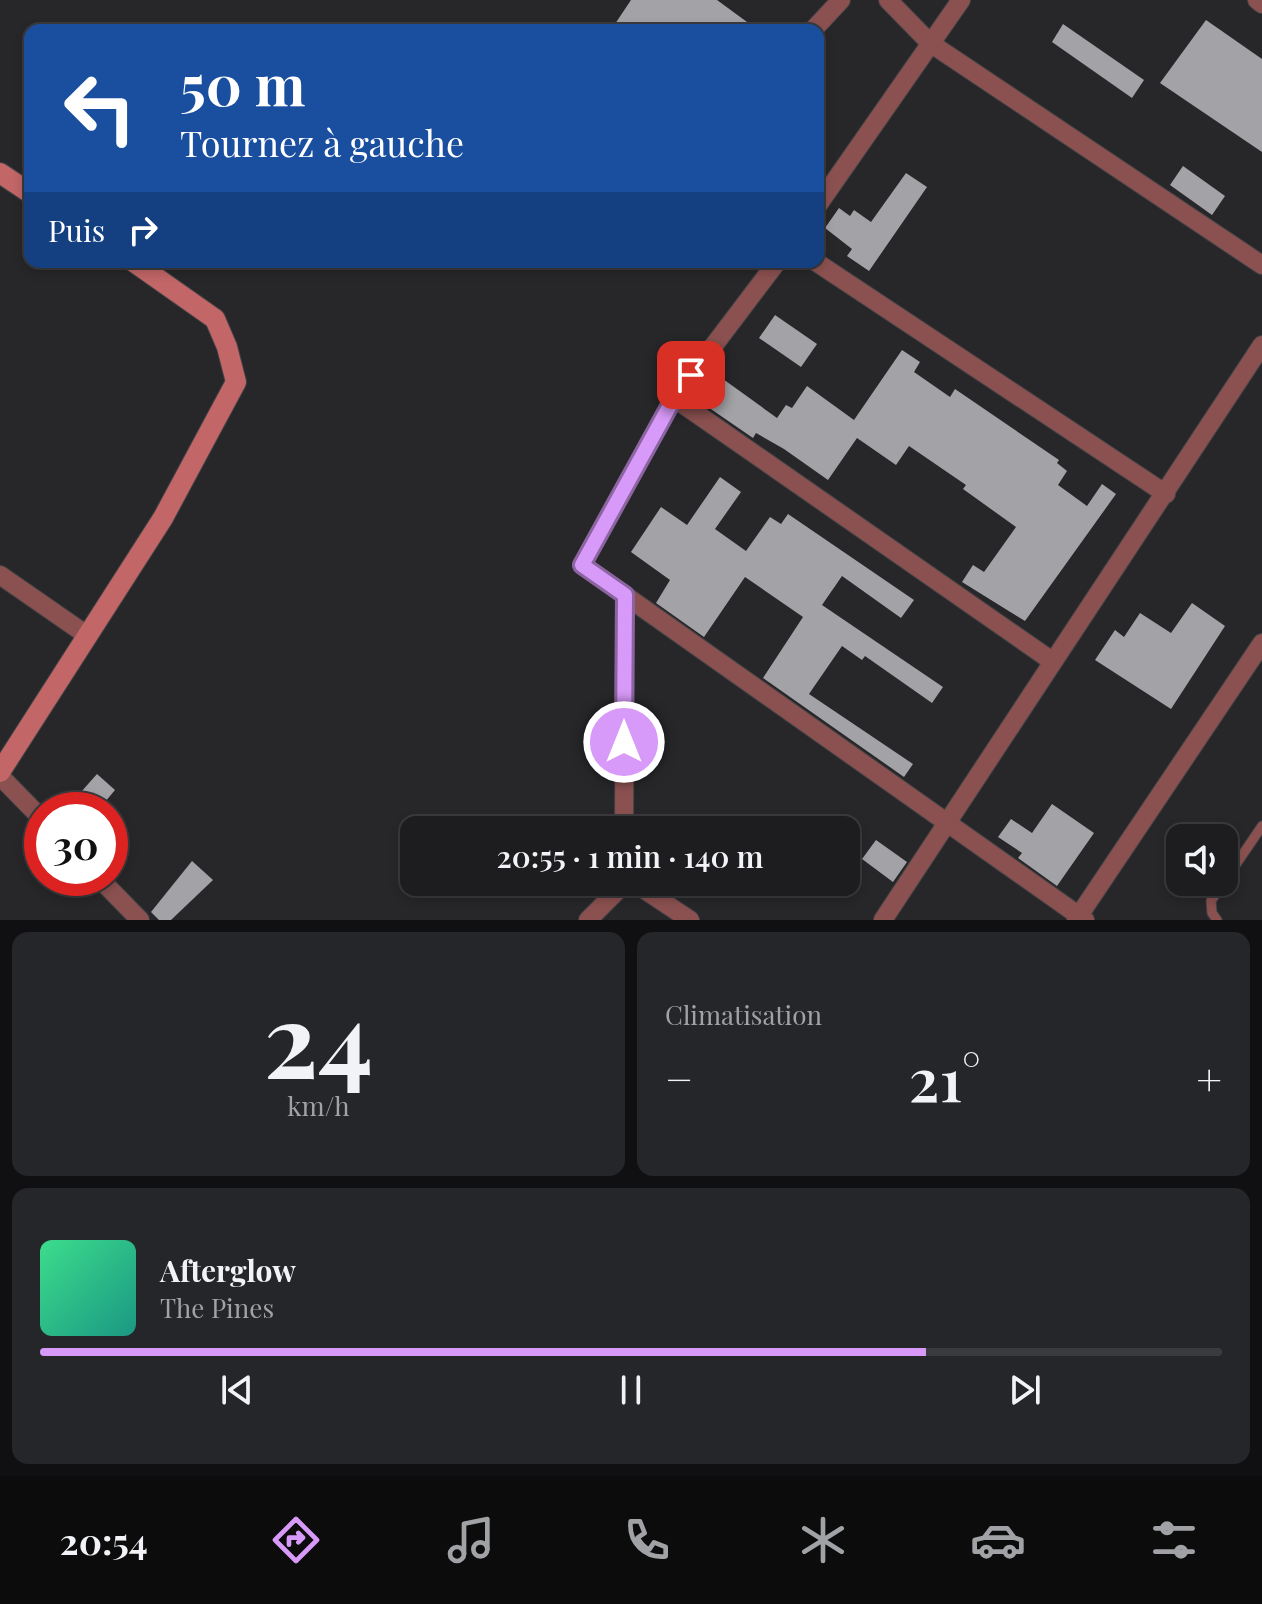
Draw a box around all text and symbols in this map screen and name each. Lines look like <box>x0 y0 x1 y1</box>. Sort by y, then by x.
text: 50 m <box>180 46 306 121</box>
icon: left <box>48 56 152 160</box>
text: Tournez à gauche <box>180 118 464 166</box>
icon: right <box>121 208 165 252</box>
text: Puis <box>48 210 105 250</box>
pin <box>657 341 725 409</box>
icon: arrive <box>669 353 713 397</box>
position arrow <box>582 700 666 784</box>
speed limit sign: 30 <box>24 792 128 896</box>
map controls <box>1166 824 1238 896</box>
button: sound <box>1166 824 1238 896</box>
text: 20:55 · 1 min · 140 m <box>497 836 763 876</box>
text: 24 <box>264 966 373 1105</box>
text: Climatisation <box>665 997 822 1032</box>
text: 21° <box>909 1037 981 1117</box>
text: − <box>665 1048 693 1107</box>
text: + <box>1196 1048 1222 1107</box>
text: km/h <box>287 1088 350 1123</box>
text: Afterglow <box>160 1250 296 1290</box>
text: The Pines <box>160 1290 274 1325</box>
icon: previous <box>215 1368 259 1412</box>
icon: pause <box>609 1368 653 1412</box>
icon: next <box>1003 1368 1047 1412</box>
icon: directions <box>268 1512 324 1568</box>
icon: music <box>443 1512 499 1568</box>
icon: phone <box>619 1512 675 1568</box>
icon: climate <box>795 1512 851 1568</box>
icon: car <box>970 1512 1026 1568</box>
icon: filters <box>1146 1512 1202 1568</box>
text: 20:54 <box>60 1516 148 1564</box>

